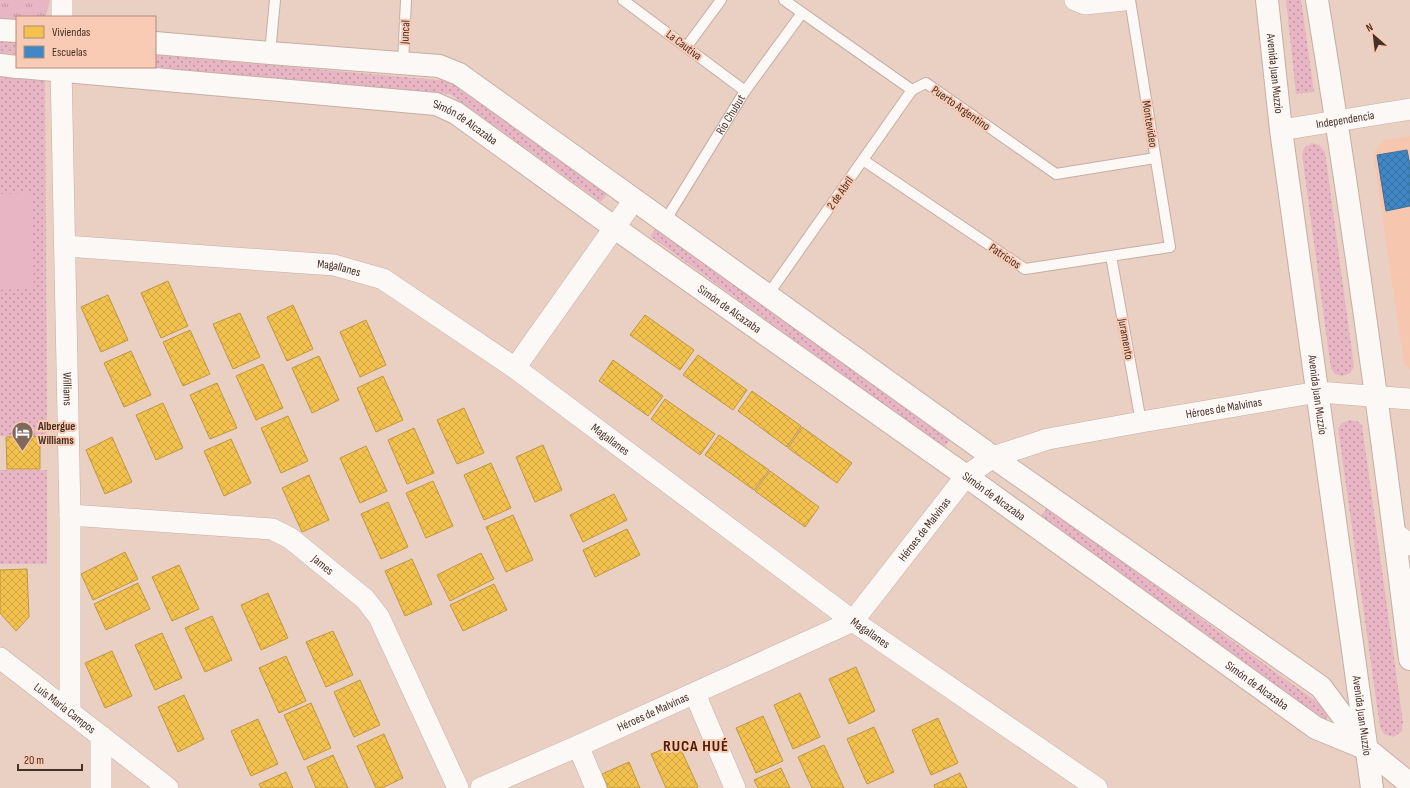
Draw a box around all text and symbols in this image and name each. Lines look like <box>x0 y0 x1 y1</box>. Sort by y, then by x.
legend <box>16 16 156 68</box>
north arrow <box>1354 16 1394 56</box>
street label: Juncal <box>397 20 414 45</box>
text: N <box>1364 20 1375 35</box>
text: Viviendas <box>52 25 90 40</box>
street label: La Cautiva <box>663 27 705 64</box>
street label: Avenida Juan Muzzio <box>1263 32 1286 114</box>
text: Escuelas <box>52 45 87 60</box>
street label: Puerto Argentino <box>928 83 993 134</box>
street label: Río Chubut <box>713 92 749 138</box>
street label: Simón de Alcazaba <box>433 97 501 149</box>
street label: Montevideo <box>1138 100 1161 149</box>
street label: Independencia <box>1315 108 1376 132</box>
street label: 2 de Abril <box>824 174 857 213</box>
street label: Patricios <box>986 240 1024 272</box>
street label: Magallanes <box>317 257 362 280</box>
street label: Simón de Alcazaba <box>695 282 764 337</box>
street label: Juramento <box>1114 316 1137 361</box>
street label: Avenida Juan Muzzio <box>1304 353 1330 436</box>
street label: Williams <box>59 372 75 406</box>
street label: Héroes de Malvinas <box>1185 395 1263 422</box>
place label: Albergue Williams <box>37 419 75 448</box>
hotel icon: Albergue Williams <box>10 420 36 453</box>
street label: Magallanes <box>588 421 632 459</box>
street label: Simón de Alcazaba <box>959 469 1028 525</box>
street label: Héroes de Malvinas <box>895 495 954 565</box>
street label: James <box>308 551 337 579</box>
street label: Magallanes <box>847 615 893 652</box>
street label: Simón de Alcazaba <box>1222 658 1291 714</box>
street label: Avenida Juan Muzzio <box>1348 674 1374 757</box>
street label: Luis María Campos <box>31 680 98 737</box>
street label: Héroes de Malvinas <box>615 690 691 735</box>
district label: RUCA HUÉ <box>663 737 729 756</box>
scale bar <box>18 746 82 772</box>
text: 20 m <box>24 753 44 768</box>

